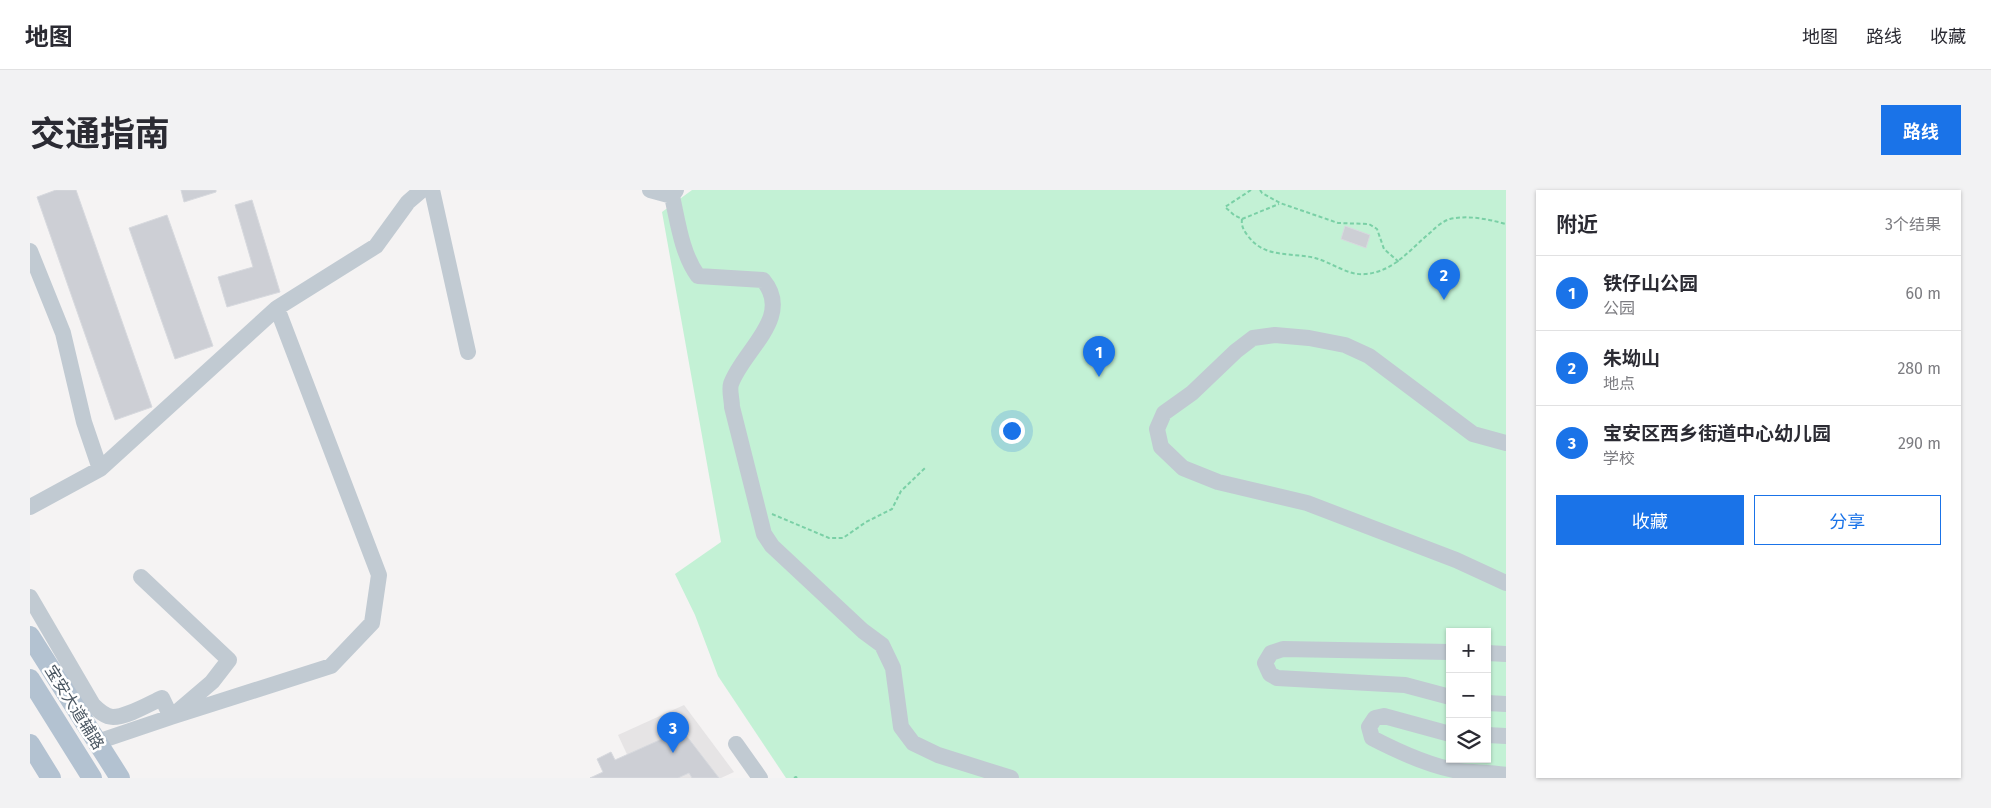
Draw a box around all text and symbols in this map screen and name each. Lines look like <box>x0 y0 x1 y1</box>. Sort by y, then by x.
text: 地图 <box>25 23 73 51</box>
text: 地图 <box>1802 26 1838 48</box>
text: 路线 <box>1866 26 1902 48</box>
text: 收藏 <box>1930 26 1966 48</box>
button: 路线 <box>1881 105 1961 155</box>
text: 交通指南 <box>30 113 170 155</box>
text: 附近 <box>1556 212 1598 238</box>
text: 3个结果 <box>1885 215 1941 234</box>
pin: 2 <box>1428 259 1460 300</box>
text: 铁仔山公园 <box>1603 272 1698 295</box>
text: 1 <box>1568 284 1576 303</box>
text: 60 m <box>1906 284 1941 303</box>
text: 公园 <box>1603 299 1635 318</box>
pin: 1 <box>1083 336 1115 377</box>
text: 朱坳山 <box>1603 347 1660 370</box>
text: 2 <box>1568 359 1576 378</box>
text: 280 m <box>1897 359 1941 378</box>
text: 地点 <box>1603 374 1635 393</box>
your location <box>999 418 1025 444</box>
text: 宝安区西乡街道中心幼儿园 <box>1603 422 1831 445</box>
text: 3 <box>1568 434 1576 453</box>
text: 290 m <box>1898 434 1941 453</box>
text: 学校 <box>1603 449 1635 468</box>
button: 收藏 <box>1556 495 1744 545</box>
button: 分享 <box>1754 495 1941 545</box>
map controls <box>1446 628 1491 763</box>
button: + <box>1446 628 1491 673</box>
street label: 宝安大道辅路 <box>41 662 108 753</box>
button: − <box>1446 673 1491 718</box>
pin: 3 <box>657 712 689 753</box>
button: layers <box>1446 718 1491 763</box>

